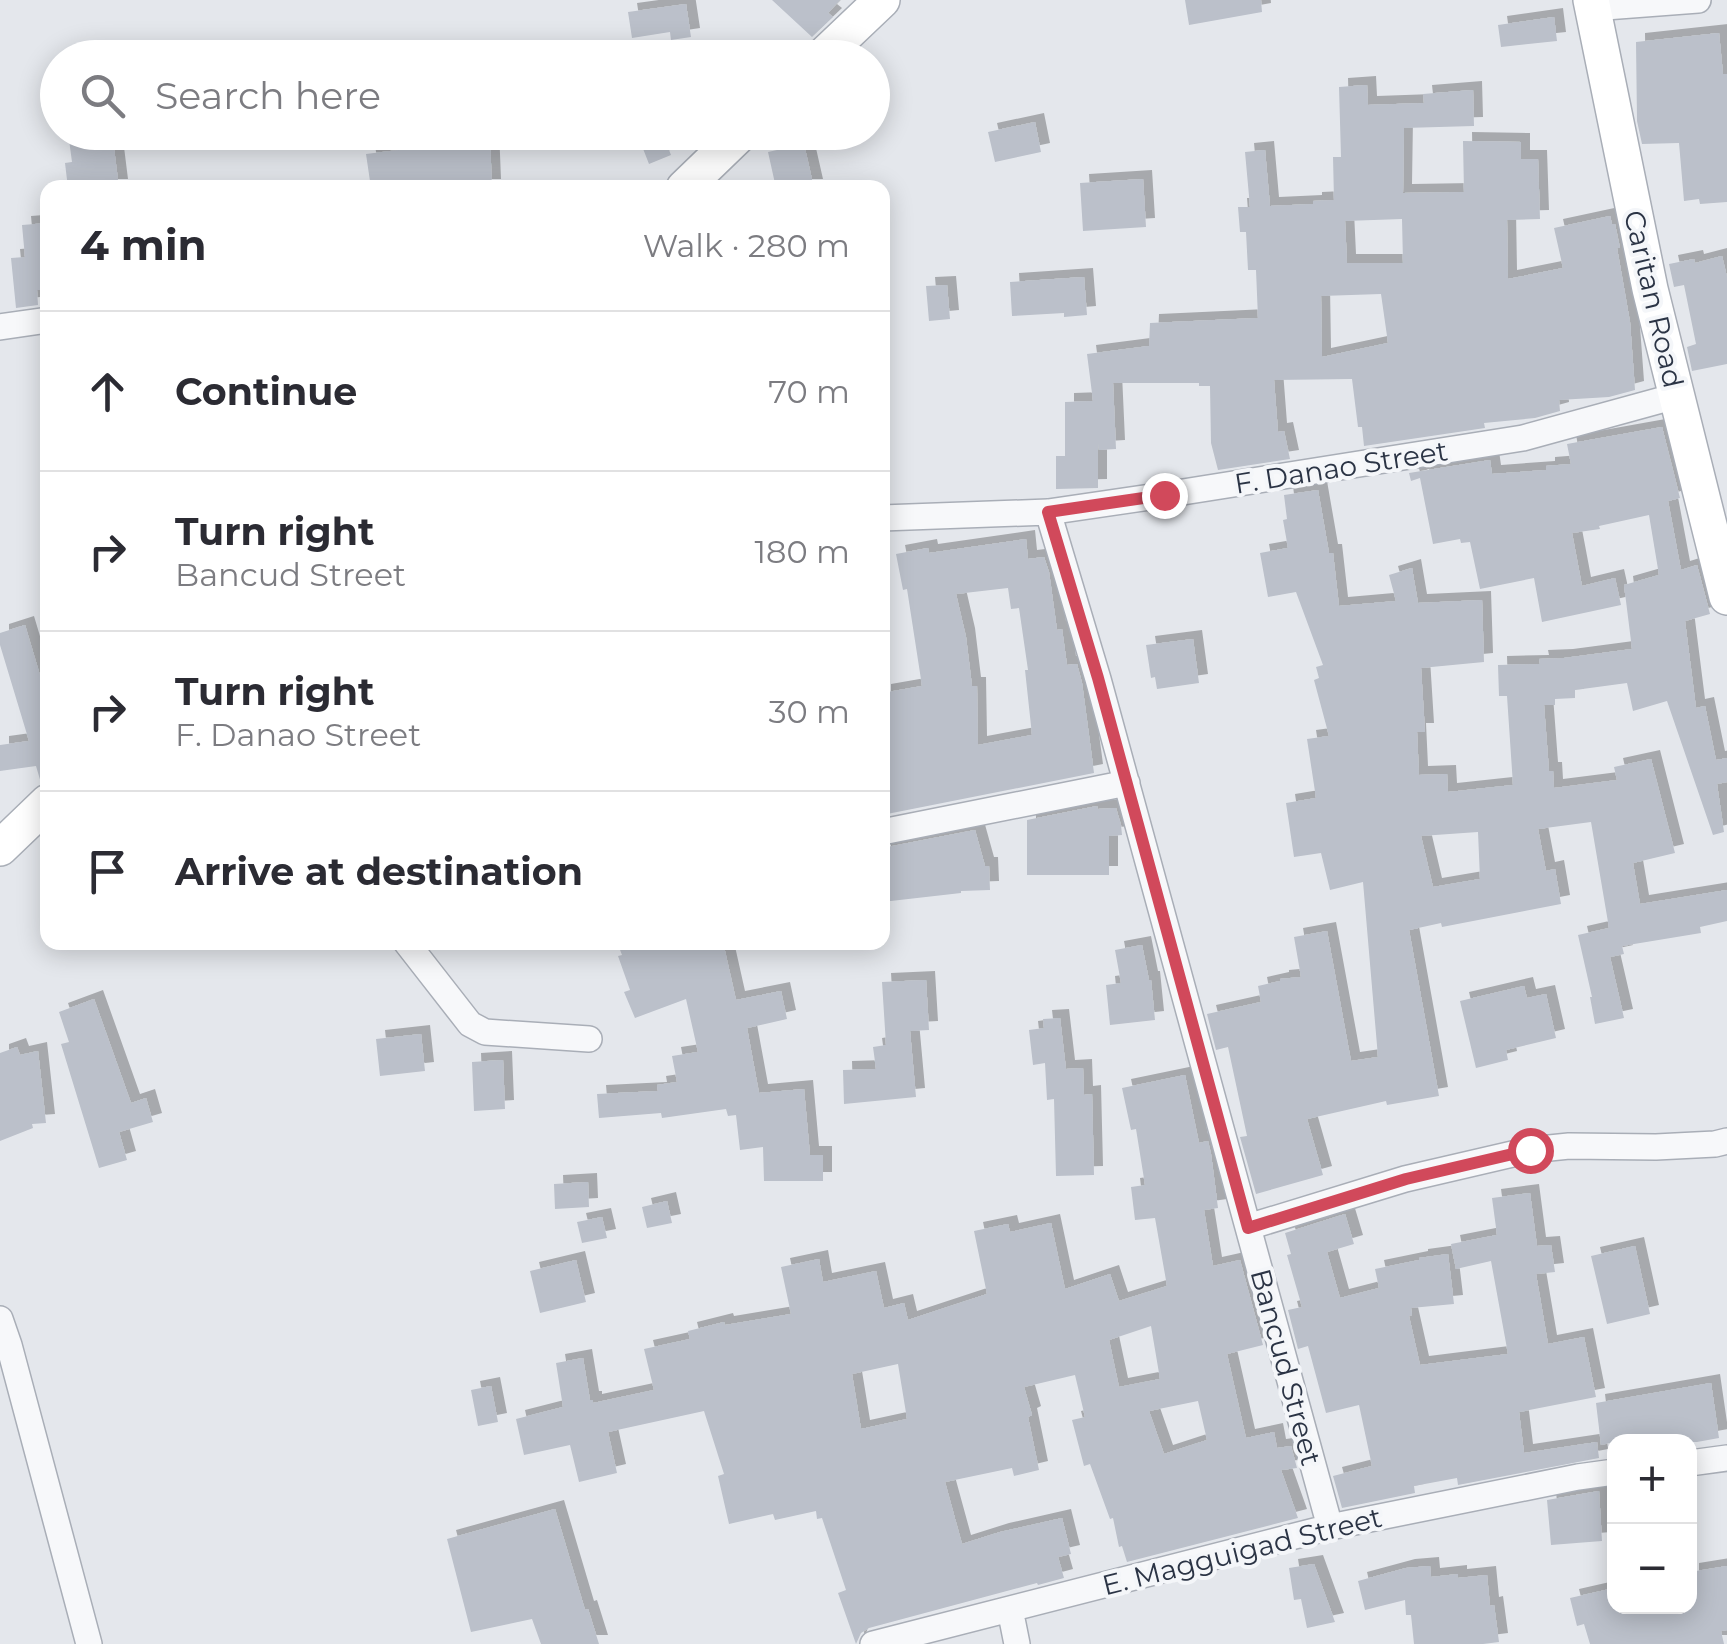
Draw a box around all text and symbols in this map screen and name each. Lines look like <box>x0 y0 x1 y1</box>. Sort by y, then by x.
search box <box>40 40 890 150</box>
icon: search <box>75 68 130 123</box>
text: Search here <box>155 72 381 119</box>
street label: Caritan Road <box>1617 207 1691 391</box>
text: 4 min <box>80 219 207 271</box>
text: Walk · 280 m <box>643 226 850 265</box>
icon: ahead <box>80 364 135 419</box>
text: Continue <box>175 368 357 415</box>
text: 70 m <box>768 372 850 411</box>
street label: F. Danao Street <box>1232 433 1450 501</box>
route end <box>1142 473 1188 519</box>
text: Turn right <box>175 508 374 555</box>
icon: right <box>80 524 135 579</box>
text: 180 m <box>755 532 850 571</box>
text: Bancud Street <box>175 555 406 594</box>
text: Turn right <box>175 668 374 715</box>
icon: right <box>80 684 135 739</box>
text: 30 m <box>768 692 850 731</box>
text: F. Danao Street <box>175 715 421 754</box>
icon: arrive <box>80 844 135 899</box>
text: Arrive at destination <box>175 848 583 895</box>
route start <box>1508 1128 1554 1174</box>
street label: Bancud Street <box>1243 1265 1329 1469</box>
map controls <box>1607 1434 1697 1614</box>
button: + <box>1607 1434 1697 1524</box>
street label: E. Magguigad Street <box>1099 1500 1385 1602</box>
button: − <box>1607 1524 1697 1614</box>

